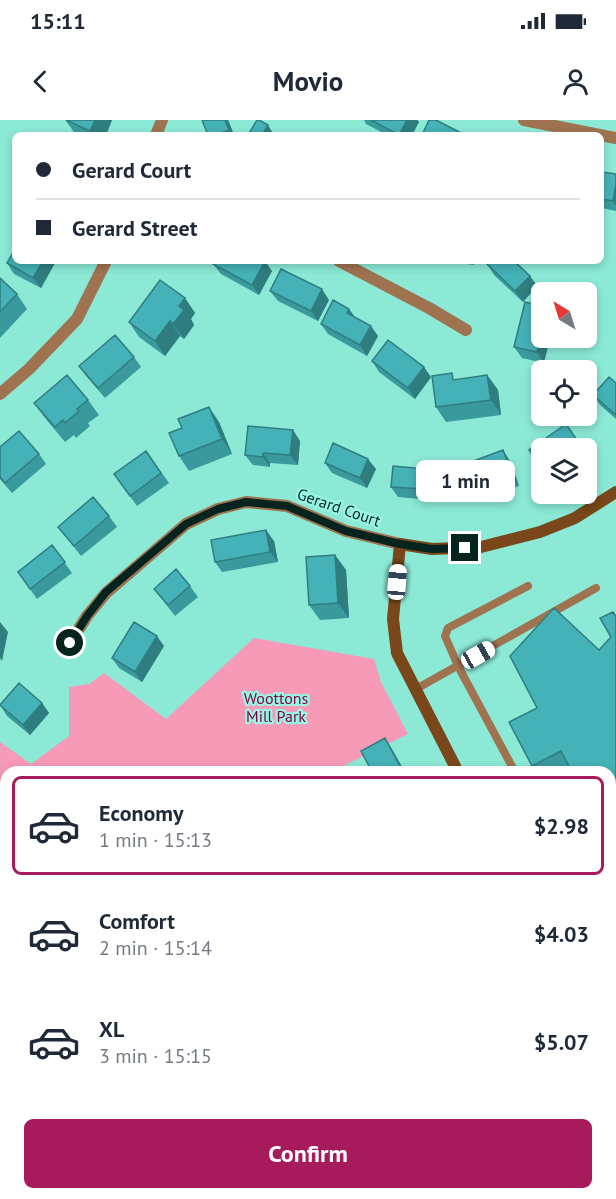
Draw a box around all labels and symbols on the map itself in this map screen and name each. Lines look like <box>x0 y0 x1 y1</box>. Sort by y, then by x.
north arrow <box>531 282 597 348</box>
callout: 1 min <box>416 461 514 503</box>
street label: Gerard Court <box>295 483 384 531</box>
route end <box>451 534 478 561</box>
car <box>386 563 408 601</box>
route start <box>56 629 83 656</box>
car <box>458 638 498 672</box>
park label: Woottons Mill Park <box>244 688 308 726</box>

